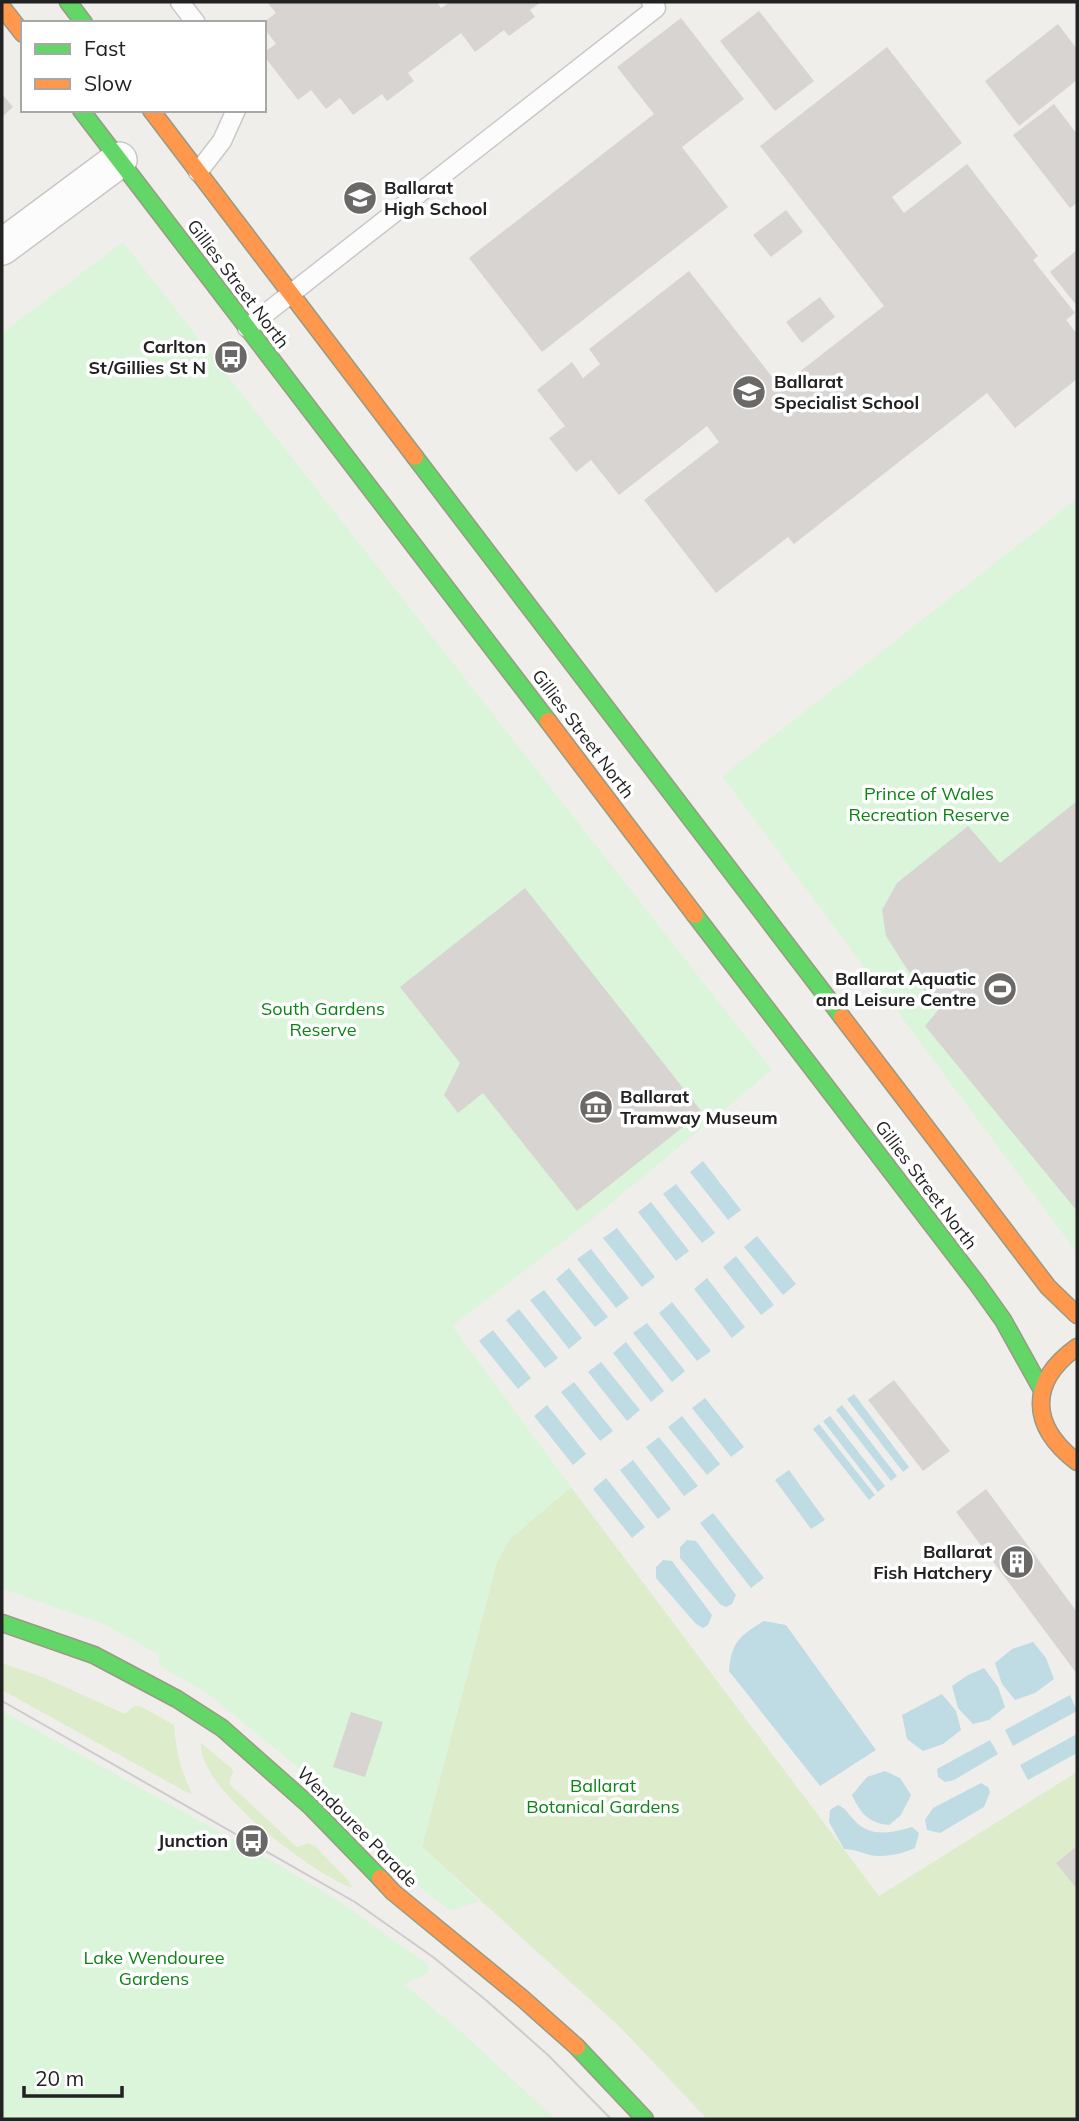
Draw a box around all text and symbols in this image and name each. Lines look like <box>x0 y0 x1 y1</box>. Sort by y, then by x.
legend <box>21 21 266 112</box>
text: Fast <box>84 35 126 61</box>
text: Slow <box>84 70 132 96</box>
place label: Ballarat High School <box>384 176 487 220</box>
school or university icon: Ballarat High School <box>341 179 379 217</box>
street label: Gillies Street North <box>182 215 294 353</box>
place label: Carlton St/Gillies St N <box>88 335 206 379</box>
bus stop icon: Carlton St/Gillies St N <box>212 338 250 376</box>
place label: Ballarat Specialist School <box>774 370 919 414</box>
school or university icon: Ballarat Specialist School <box>730 373 768 411</box>
street label: Gillies Street North <box>527 665 639 803</box>
park label: Prince of Wales Recreation Reserve <box>848 782 1010 826</box>
place label: Ballarat Aquatic and Leisure Centre <box>816 967 976 1011</box>
sports icon: Ballarat Aquatic and Leisure Centre <box>981 970 1019 1008</box>
park label: South Gardens Reserve <box>261 997 385 1041</box>
place label: Ballarat Tramway Museum <box>620 1085 778 1129</box>
museum icon: Ballarat Tramway Museum <box>577 1088 615 1126</box>
street label: Gillies Street North <box>870 1116 982 1254</box>
place label: Ballarat Fish Hatchery <box>873 1540 992 1584</box>
building icon: Ballarat Fish Hatchery <box>998 1543 1036 1581</box>
street label: Wendouree Parade <box>292 1761 423 1892</box>
park label: Ballarat Botanical Gardens <box>526 1774 680 1818</box>
bus stop icon: Junction <box>233 1822 271 1860</box>
place label: Junction <box>158 1829 228 1852</box>
park label: Lake Wendouree Gardens <box>84 1946 224 1990</box>
scale bar <box>24 2054 122 2098</box>
text: 20 m <box>35 2065 84 2091</box>

